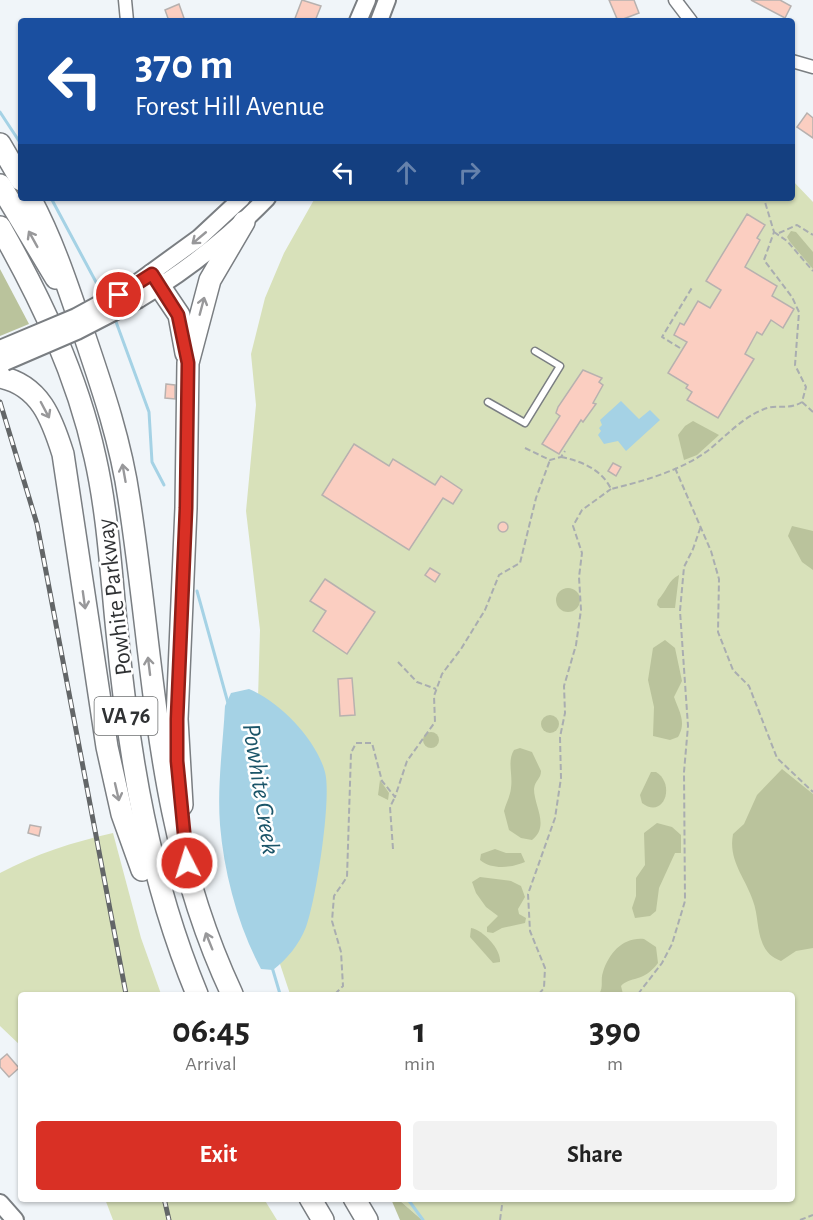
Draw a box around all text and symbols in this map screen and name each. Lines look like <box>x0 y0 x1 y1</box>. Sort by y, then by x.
icon: left <box>36 42 114 120</box>
text: 370 m <box>135 44 233 86</box>
text: Forest Hill Avenue <box>135 93 324 120</box>
icon: left <box>327 156 360 189</box>
icon: ahead <box>390 156 423 189</box>
icon: right <box>453 156 486 189</box>
one-way arrow <box>27 231 39 248</box>
one-way arrow <box>192 231 207 245</box>
pin <box>93 269 144 320</box>
icon: arrive <box>102 278 135 311</box>
one-way arrow <box>196 297 208 316</box>
one-way arrow <box>40 401 52 419</box>
one-way arrow <box>119 464 130 483</box>
street label: Powhite Parkway <box>93 517 137 677</box>
one-way arrow <box>79 589 90 609</box>
one-way arrow <box>143 657 154 677</box>
road number: VA 76 <box>94 697 158 735</box>
water label: Powhite Creek <box>238 722 284 856</box>
one-way arrow <box>112 782 124 801</box>
position arrow <box>155 831 219 895</box>
one-way arrow <box>203 932 214 950</box>
text: 06:45 <box>172 1013 250 1049</box>
text: 1 <box>413 1013 426 1049</box>
text: 390 <box>589 1013 641 1049</box>
text: Arrival <box>185 1054 237 1074</box>
text: min <box>404 1054 435 1074</box>
text: m <box>607 1054 623 1074</box>
button: Exit <box>36 1121 401 1190</box>
button: Share <box>413 1121 777 1190</box>

